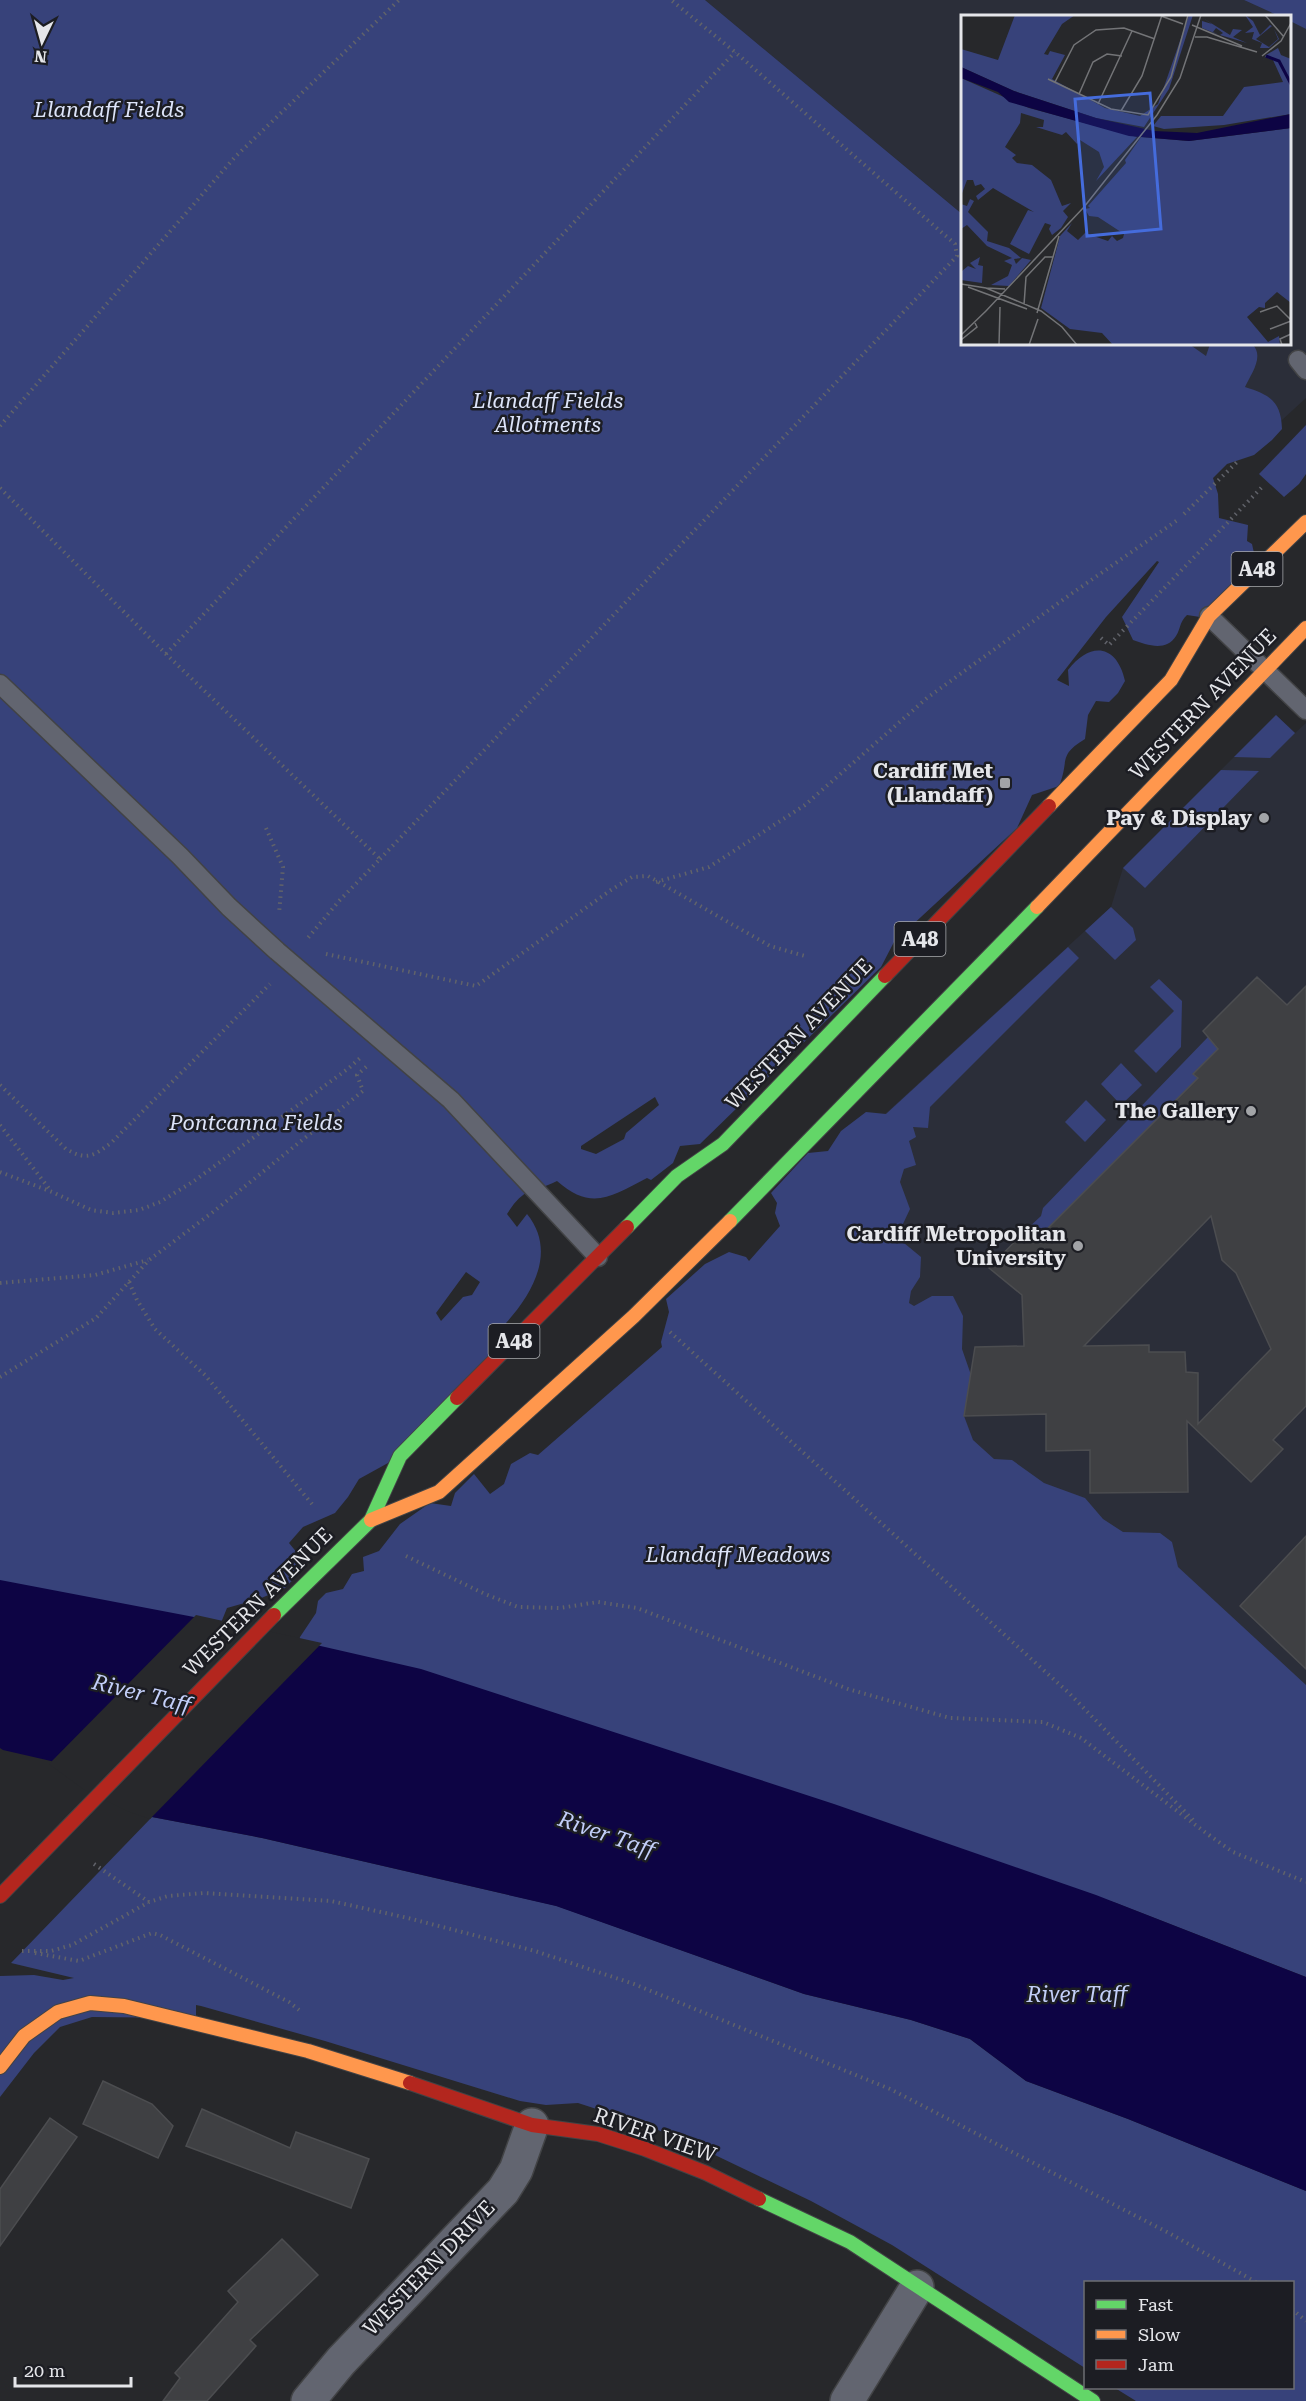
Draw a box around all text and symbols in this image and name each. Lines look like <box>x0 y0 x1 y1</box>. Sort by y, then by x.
north arrow <box>12 12 72 72</box>
inset map <box>961 15 1291 345</box>
text: N <box>34 46 48 66</box>
park label: Llandaff Fields <box>33 98 184 122</box>
park label: Llandaff Fields Allotments <box>472 389 623 437</box>
road number: A48 <box>1232 552 1282 586</box>
street label: WESTERN AVENUE <box>1125 624 1281 784</box>
place label: Cardiff Met (Llandaff) <box>873 759 993 807</box>
marker: Cardiff Met (Llandaff) <box>998 776 1012 790</box>
place label: Pay & Display <box>1106 806 1252 830</box>
marker: Pay & Display <box>1257 811 1271 825</box>
road number: A48 <box>894 922 946 956</box>
street label: WESTERN AVENUE <box>721 954 877 1114</box>
place label: The Gallery <box>1115 1099 1239 1123</box>
marker: The Gallery <box>1244 1104 1258 1118</box>
park label: Pontcanna Fields <box>168 1111 343 1135</box>
place label: Cardiff Metropolitan University <box>847 1222 1066 1270</box>
marker: Cardiff Metropolitan University <box>1071 1239 1085 1253</box>
road number: A48 <box>488 1324 540 1358</box>
street label: WESTERN AVENUE <box>179 1523 337 1681</box>
park label: Llandaff Meadows <box>645 1543 830 1567</box>
water label: River Taff <box>89 1669 196 1718</box>
water label: River Taff <box>554 1806 660 1863</box>
water label: River Taff <box>1025 1982 1129 2007</box>
street label: RIVER VIEW <box>591 2103 720 2167</box>
street label: WESTERN DRIVE <box>358 2195 500 2341</box>
legend <box>1084 2281 1294 2389</box>
text: Fast <box>1138 2294 1173 2315</box>
text: Slow <box>1138 2324 1180 2345</box>
scale bar <box>15 2350 130 2388</box>
text: Jam <box>1138 2354 1174 2375</box>
text: 20 m <box>24 2360 65 2381</box>

